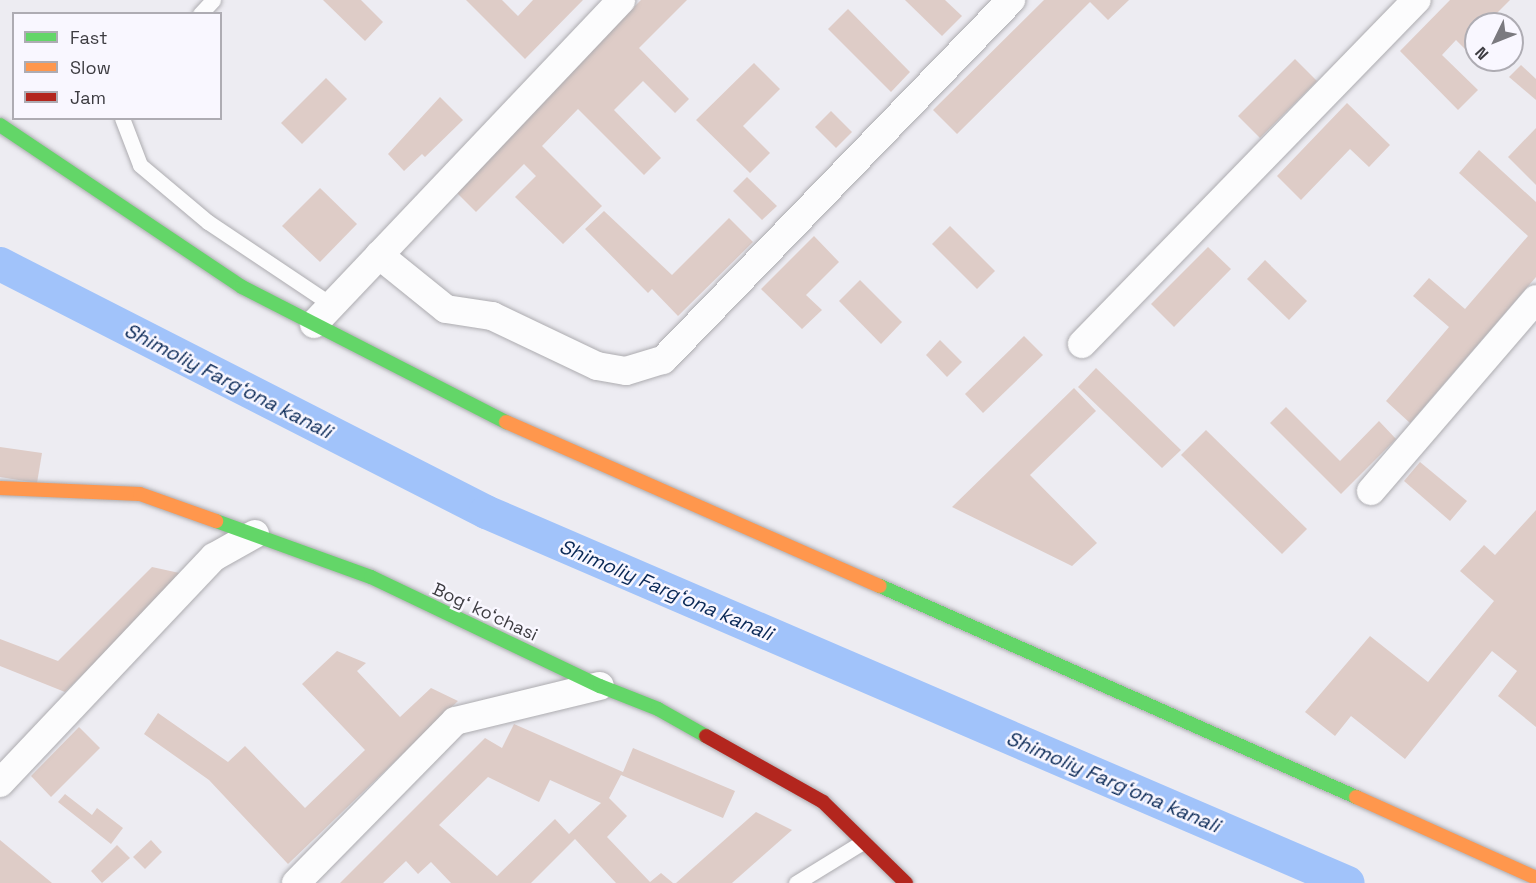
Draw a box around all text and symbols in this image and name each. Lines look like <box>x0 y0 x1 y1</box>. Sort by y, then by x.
legend <box>12 12 222 120</box>
north arrow <box>1464 12 1524 72</box>
text: Fast <box>70 26 107 49</box>
text: N <box>1471 42 1493 64</box>
text: Slow <box>70 56 111 79</box>
text: Jam <box>70 86 106 109</box>
water label: Shimoliy Fargʻona kanali <box>120 318 336 444</box>
water label: Shimoliy Fargʻona kanali <box>556 534 776 646</box>
street label: Bogʻ koʻchasi <box>429 578 541 646</box>
water label: Shimoliy Fargʻona kanali <box>1003 726 1223 838</box>

